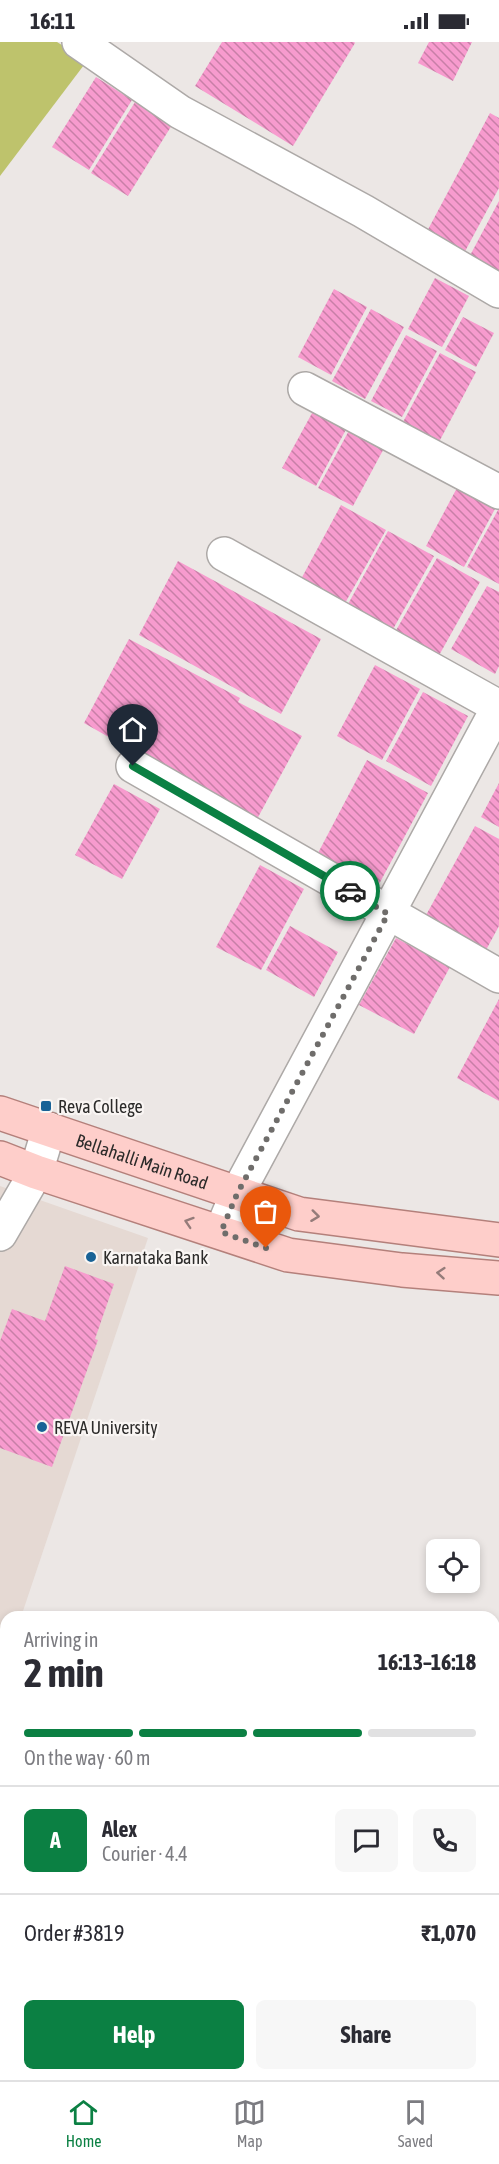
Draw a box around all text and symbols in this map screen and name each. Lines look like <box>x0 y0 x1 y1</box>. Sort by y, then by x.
text: 16:11 <box>30 8 75 34</box>
pin <box>107 704 158 766</box>
icon: home <box>116 713 149 746</box>
courier <box>320 861 380 921</box>
icon: car <box>334 875 367 908</box>
place label: Reva College <box>58 1096 143 1117</box>
marker: Reva College <box>39 1099 53 1113</box>
street label: Bellahalli Main Road <box>73 1129 211 1193</box>
pin <box>240 1186 291 1248</box>
icon: bag <box>249 1195 282 1228</box>
one-way arrow <box>310 1209 319 1222</box>
one-way arrow <box>184 1216 195 1229</box>
place label: Karnataka Bank <box>103 1247 208 1268</box>
marker: Karnataka Bank <box>84 1250 98 1264</box>
one-way arrow <box>436 1267 445 1280</box>
place label: REVA University <box>54 1417 158 1438</box>
marker: REVA University <box>35 1420 49 1434</box>
map controls <box>426 1539 480 1593</box>
button: locate <box>426 1539 480 1593</box>
text: Arriving in <box>24 1628 98 1651</box>
text: 16:13–16:18 <box>378 1649 476 1675</box>
text: 2 min <box>24 1651 104 1695</box>
text: On the way · 60 m <box>24 1746 150 1769</box>
button: chat <box>335 1809 398 1872</box>
button: phone <box>413 1809 476 1872</box>
text: Alex <box>102 1816 137 1842</box>
text: A <box>50 1827 61 1853</box>
text: Courier · 4.4 <box>102 1842 188 1865</box>
text: Order #3819 <box>24 1920 124 1946</box>
text: ₹1,070 <box>421 1920 476 1946</box>
button: Help <box>24 2000 244 2069</box>
button: Share <box>256 2000 476 2069</box>
tab: Home <box>66 2096 101 2150</box>
tab: Map <box>233 2096 266 2150</box>
tab: Saved <box>398 2096 433 2150</box>

